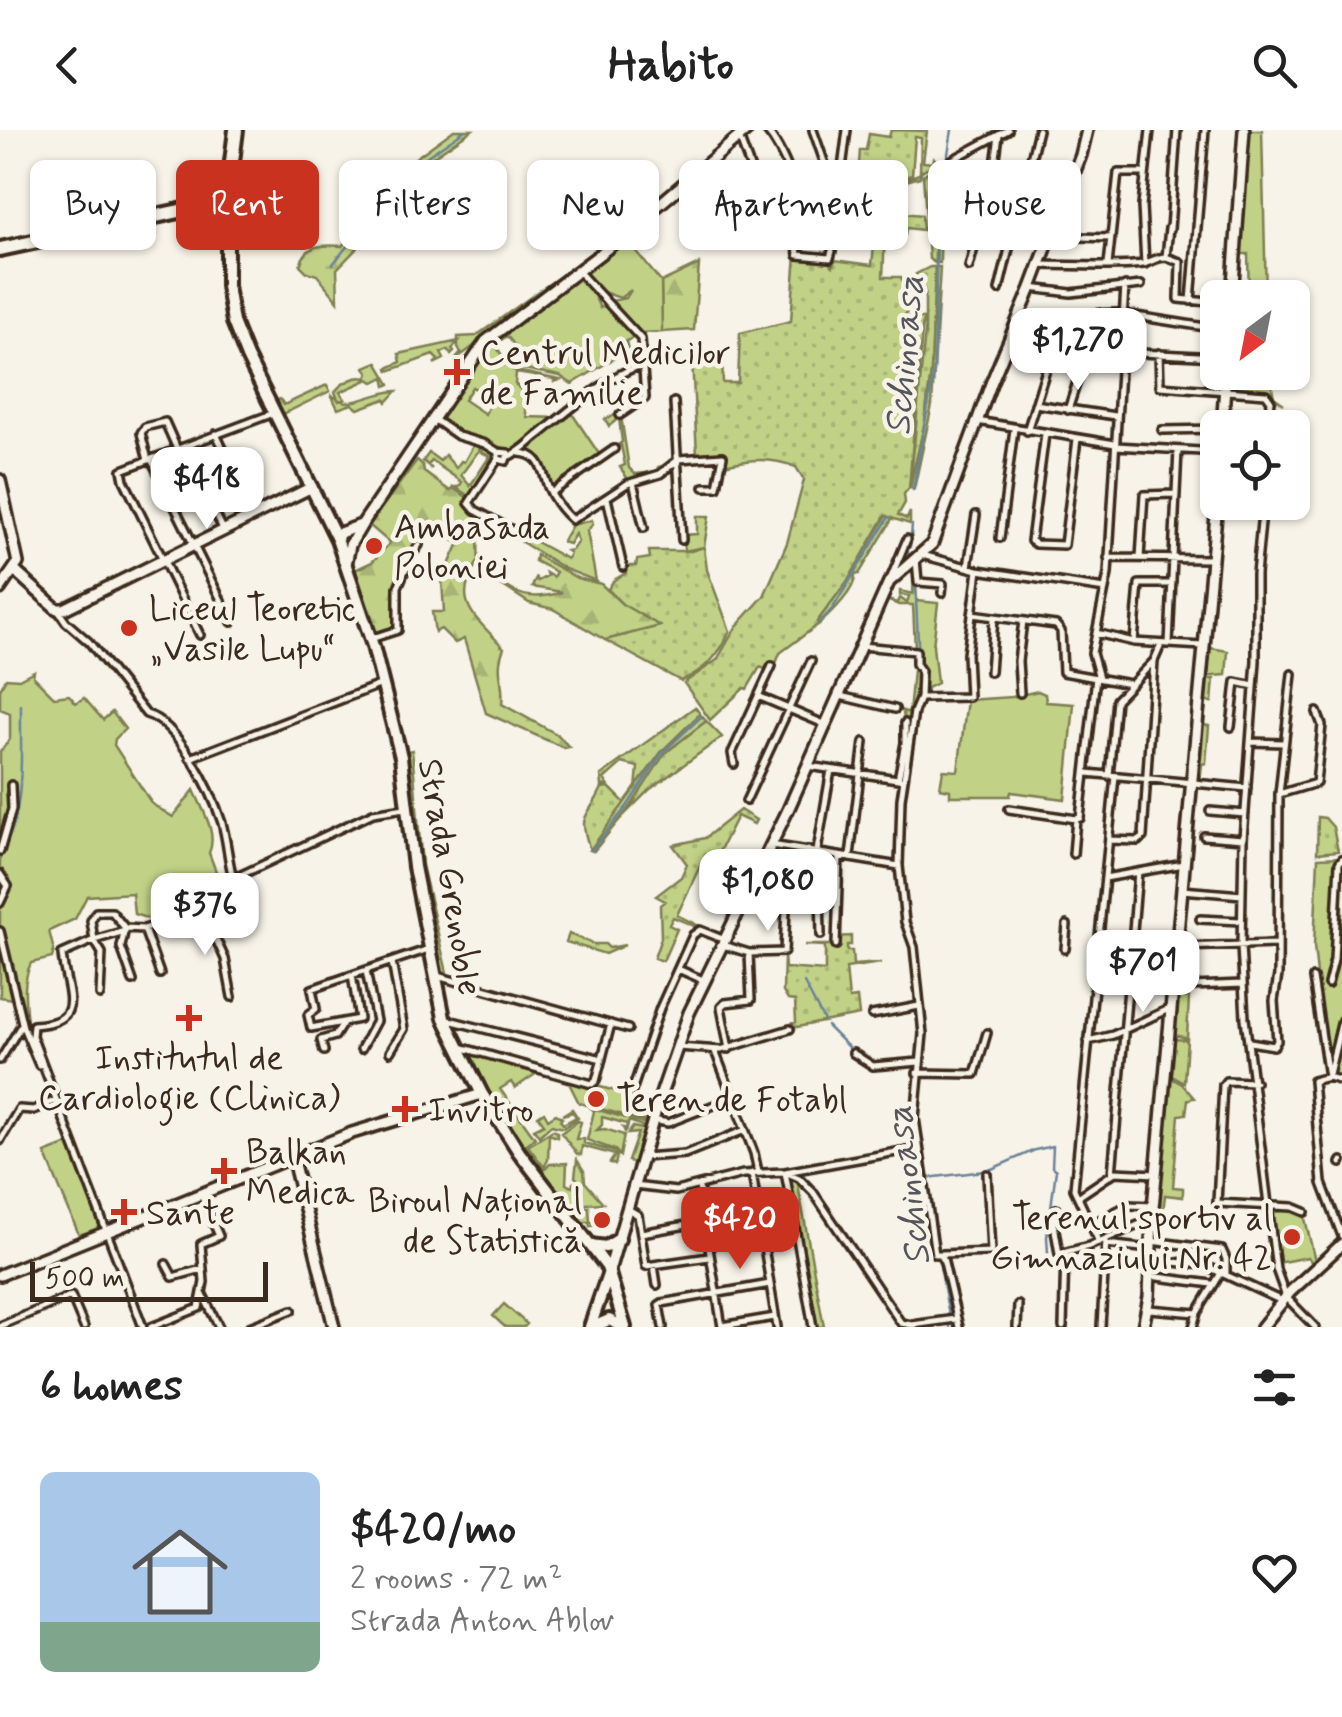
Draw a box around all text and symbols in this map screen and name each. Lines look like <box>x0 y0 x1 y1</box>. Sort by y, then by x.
text: Habito <box>608 36 734 95</box>
icon: back <box>40 38 95 93</box>
icon: search <box>1247 38 1302 93</box>
chip: Buy <box>30 160 156 250</box>
chip: Rent <box>176 160 319 250</box>
chip: Filters <box>339 160 507 250</box>
chip: New <box>527 160 659 250</box>
chip: Apartment <box>679 160 908 250</box>
chip: House <box>928 160 1081 250</box>
water label: Schinoasa <box>874 273 937 437</box>
north arrow <box>1200 280 1310 390</box>
map controls <box>1200 280 1310 520</box>
pin: $1,270 <box>997 308 1159 393</box>
text: $1,270 <box>1032 319 1124 361</box>
place label: Centrul Medicilor de Familie <box>480 331 731 417</box>
marker: Centrul Medicilor de Familie <box>444 359 470 385</box>
button: locate <box>1200 410 1310 520</box>
pin: $418 <box>148 447 266 532</box>
text: $418 <box>173 458 241 500</box>
place label: Ambasada Poloniei <box>394 505 550 591</box>
marker: Ambasada Poloniei <box>363 535 385 557</box>
place label: Liceul Teoretic „Vasile Lupu“ <box>149 587 356 673</box>
marker: Liceul Teoretic „Vasile Lupu“ <box>118 617 140 639</box>
street label: Strada Grenoble <box>406 755 492 999</box>
pin: $1,080 <box>687 849 849 934</box>
text: $1,080 <box>721 860 815 902</box>
pin: $376 <box>146 873 264 958</box>
text: $376 <box>173 884 237 926</box>
pin: $701 <box>1084 930 1202 1015</box>
text: $701 <box>1108 941 1178 983</box>
marker: Institutul de Cardiologie (Clinica) <box>176 1005 202 1031</box>
place label: Institutul de Cardiologie (Clinica) <box>38 1036 340 1126</box>
place label: Teren de Fotabl <box>616 1078 847 1124</box>
place label: Invitro <box>428 1088 534 1134</box>
marker: Teren de Fotabl <box>585 1088 607 1110</box>
marker: Invitro <box>392 1096 418 1122</box>
water label: Schinoasa <box>875 1103 944 1269</box>
place label: Balkan Medica <box>246 1130 355 1216</box>
marker: Balkan Medica <box>211 1158 237 1184</box>
place label: Biroul Național de Statistică <box>368 1179 582 1265</box>
pin: $420 <box>681 1187 799 1272</box>
place label: Sante <box>146 1191 235 1237</box>
place label: Terenul sportiv al Gimnaziului Nr. 42 <box>990 1196 1272 1282</box>
text: $420 <box>703 1198 777 1240</box>
marker: Sante <box>111 1199 137 1225</box>
marker: Biroul Național de Statistică <box>591 1209 613 1231</box>
marker: Terenul sportiv al Gimnaziului Nr. 42 <box>1281 1226 1303 1248</box>
scale bar <box>30 1257 268 1302</box>
text: 500 m <box>45 1261 125 1298</box>
text: 6 homes <box>40 1360 183 1415</box>
icon: filters <box>1247 1360 1302 1415</box>
text: $420/mo <box>350 1503 516 1558</box>
icon: home <box>120 1512 240 1632</box>
icon: heart <box>1247 1545 1302 1600</box>
text: 2 rooms · 72 m² <box>350 1558 563 1600</box>
text: Strada Anton Ablov <box>350 1600 614 1642</box>

